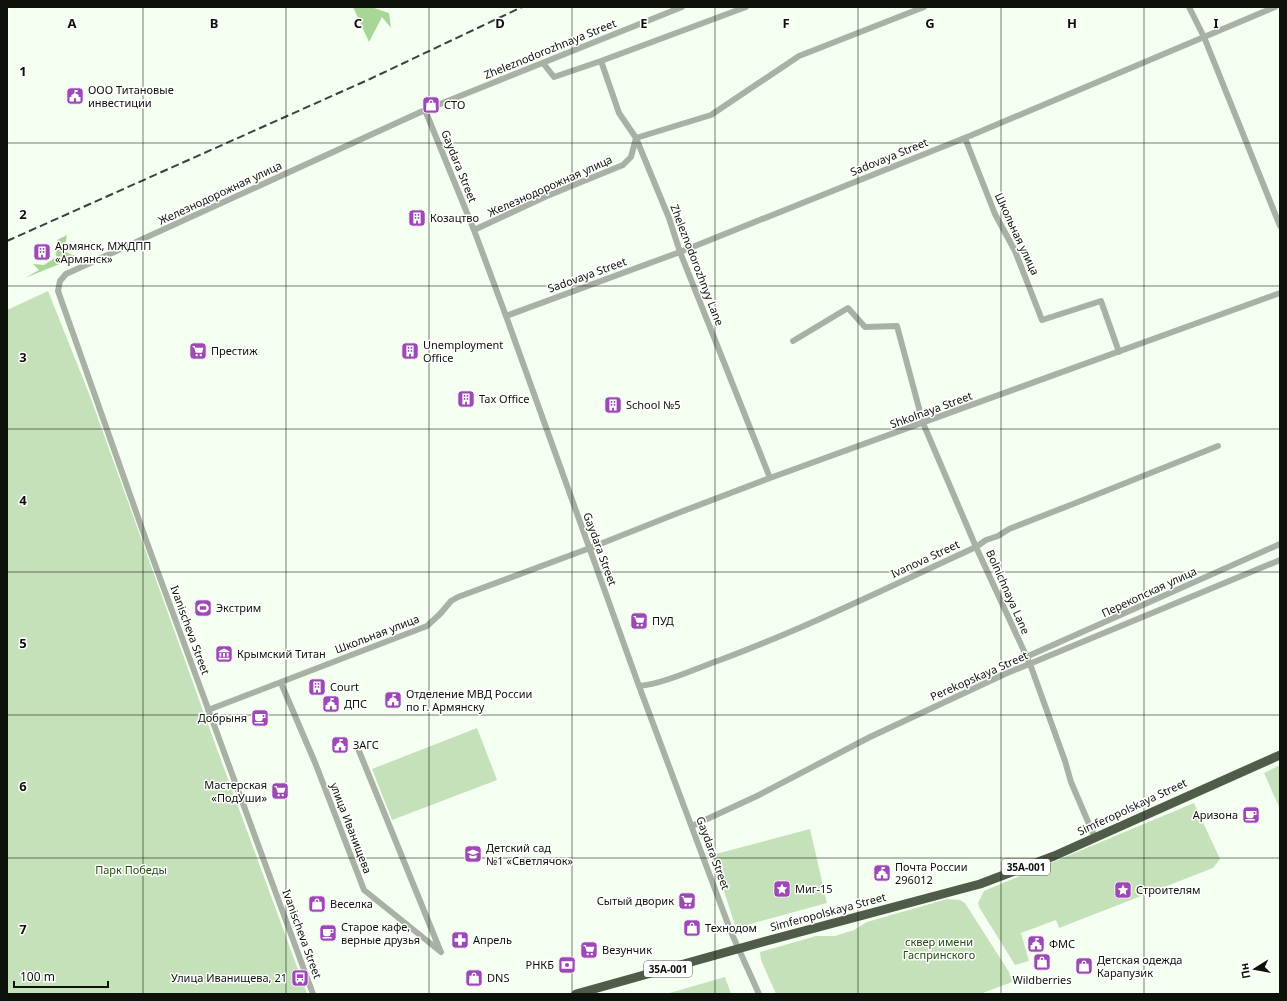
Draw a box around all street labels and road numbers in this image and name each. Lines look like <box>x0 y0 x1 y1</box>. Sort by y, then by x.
street label: Zheleznodorozhnaya Street <box>481 15 618 82</box>
street label: Gaydara Street <box>438 127 481 204</box>
street label: Sadovaya Street <box>848 134 930 179</box>
street label: Железнодорожная улица <box>485 151 614 220</box>
street label: Железнодорожная улица <box>156 157 284 228</box>
street label: Школьная улица <box>992 190 1043 277</box>
street label: Zheleznodorozhnyy Lane <box>667 202 728 328</box>
street label: Sadovaya Street <box>545 253 628 296</box>
street label: Shkolnaya Street <box>888 388 974 431</box>
street label: Gaydara Street <box>580 510 621 587</box>
street label: Ivanova Street <box>888 536 962 581</box>
street label: Bolnichnaya Lane <box>983 547 1034 636</box>
street label: Перекопская улица <box>1099 563 1199 620</box>
street label: Ivanischeva Street <box>167 583 214 676</box>
street label: Школьная улица <box>332 611 421 657</box>
street label: Perekopskaya Street <box>928 647 1030 704</box>
street label: Simferopolskaya Street <box>1075 775 1189 839</box>
street label: улица Иванищева <box>327 780 376 876</box>
street label: Gaydara Street <box>693 814 734 891</box>
road number: 35А-001 <box>1002 859 1050 875</box>
street label: Ivanischeva Street <box>279 887 326 980</box>
street label: Simferopolskaya Street <box>768 889 887 934</box>
road number: 35А-001 <box>644 961 692 977</box>

